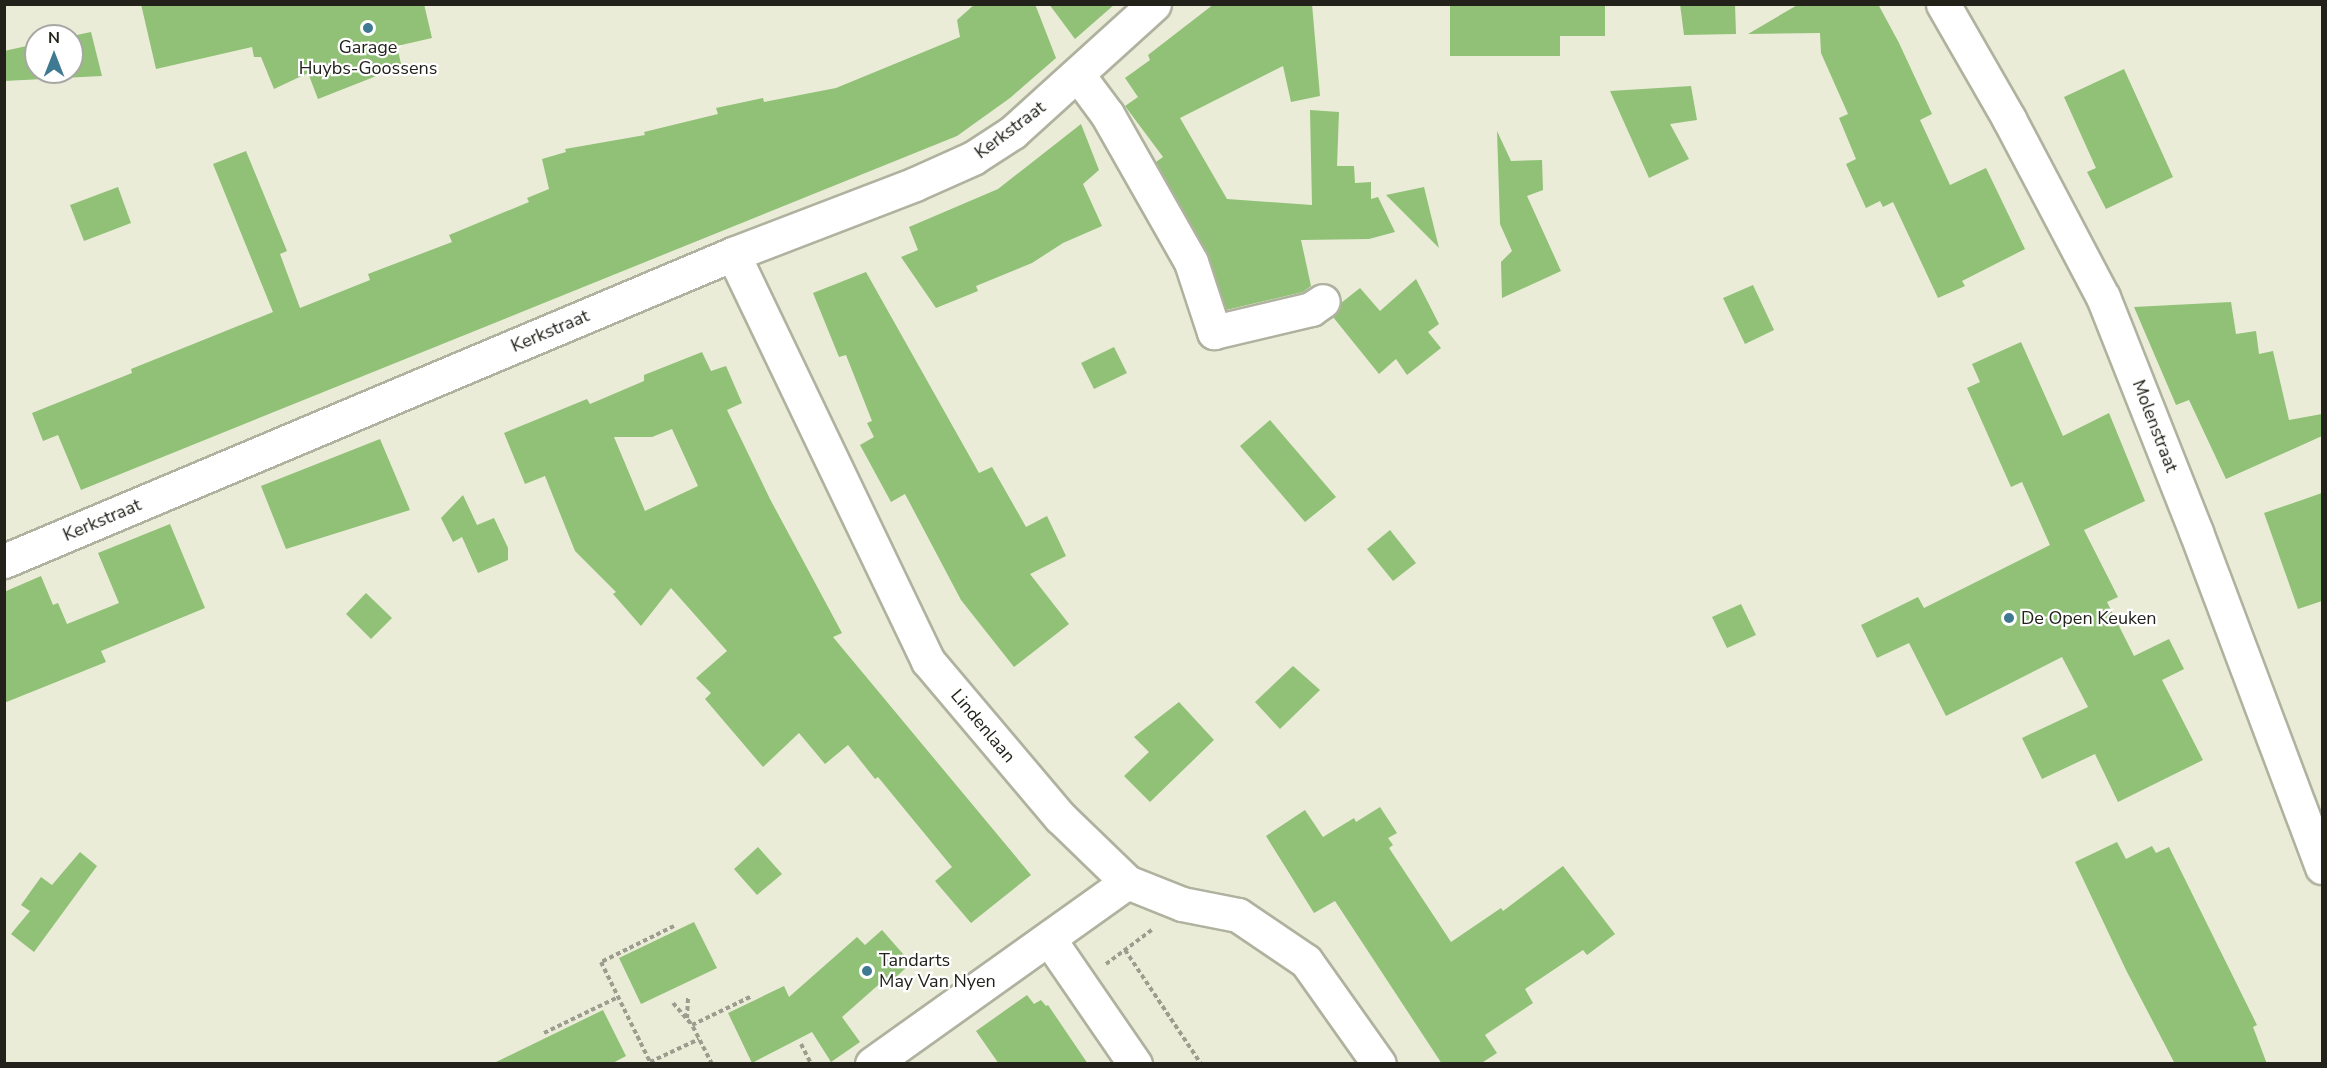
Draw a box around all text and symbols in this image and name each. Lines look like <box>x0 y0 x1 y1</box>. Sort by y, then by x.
marker: Garage Huybs-Goossens <box>361 21 375 35</box>
north arrow <box>24 24 84 84</box>
text: N <box>48 27 60 49</box>
place label: Garage Huybs-Goossens <box>299 37 437 80</box>
street label: Kerkstraat <box>971 97 1049 163</box>
street label: Kerkstraat <box>508 305 592 357</box>
street label: Molenstraat <box>2128 377 2182 475</box>
street label: Kerkstraat <box>60 494 144 546</box>
place label: De Open Keuken <box>2021 607 2157 629</box>
marker: De Open Keuken <box>2002 611 2016 625</box>
street label: Lindenlaan <box>946 685 1020 767</box>
place label: Tandarts May Van Nyen <box>879 950 996 992</box>
marker: Tandarts May Van Nyen <box>860 964 874 978</box>

